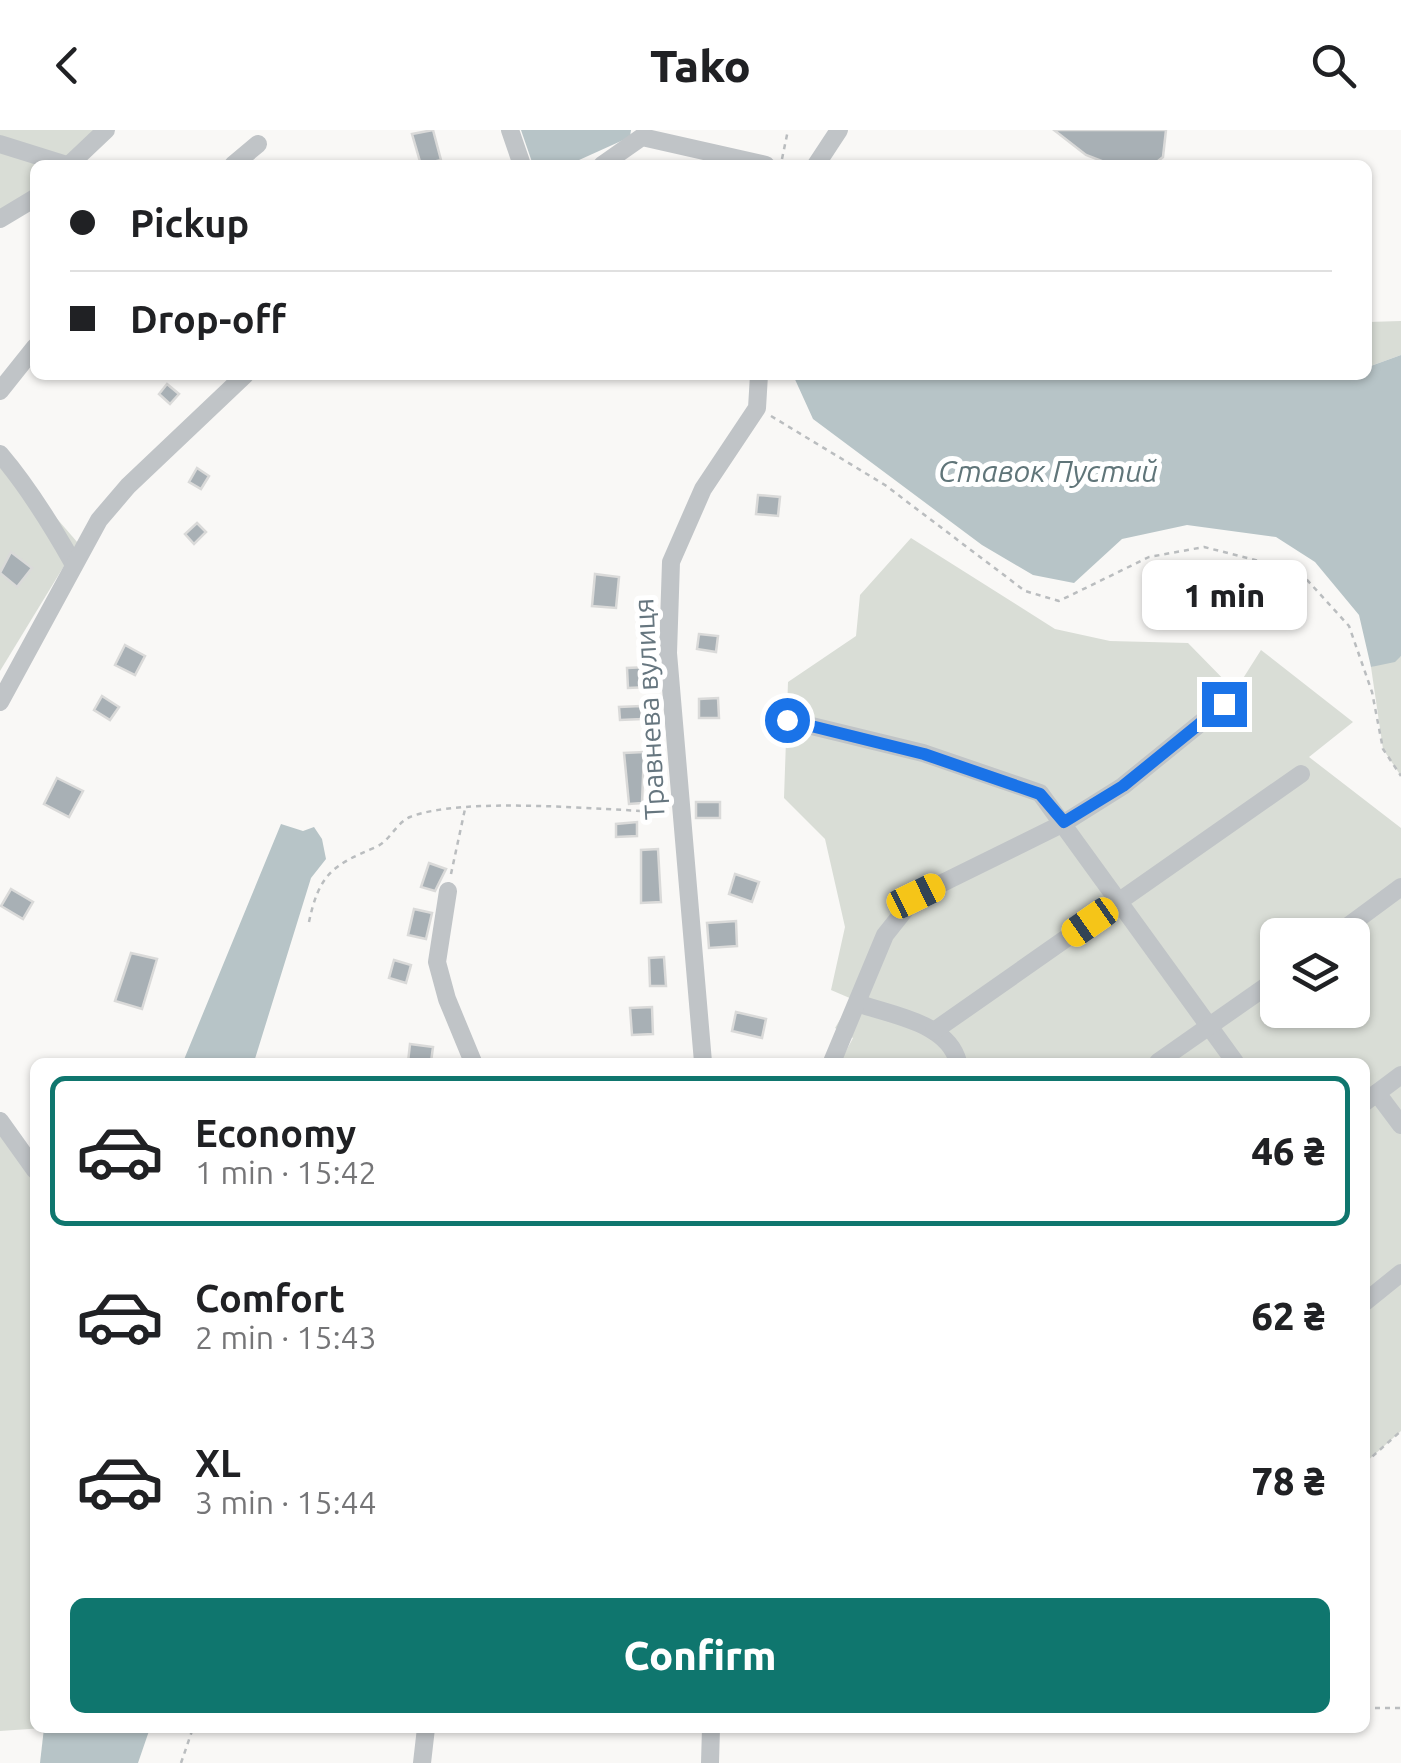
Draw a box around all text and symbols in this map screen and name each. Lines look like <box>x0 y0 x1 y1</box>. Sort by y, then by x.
icon: back <box>40 38 95 93</box>
icon: search <box>1306 38 1361 93</box>
text: Tako <box>650 40 751 91</box>
text: Pickup <box>130 202 249 244</box>
text: Drop-off <box>130 298 286 340</box>
water label: Ставок Пустий <box>938 454 1158 488</box>
callout: 1 min <box>1142 559 1306 629</box>
text: 1 min <box>1184 577 1265 613</box>
street label: Травнева вулиця <box>627 597 670 821</box>
route end <box>1202 682 1247 727</box>
route start <box>765 698 810 743</box>
car <box>882 869 950 923</box>
car <box>1057 893 1123 951</box>
map controls <box>1260 918 1370 1028</box>
button: layers <box>1260 918 1370 1028</box>
icon: car <box>75 1106 165 1196</box>
text: Economy <box>195 1112 356 1154</box>
text: 46 ₴ <box>1252 1130 1325 1172</box>
text: 1 min · 15:42 <box>195 1154 377 1190</box>
icon: car <box>75 1271 165 1361</box>
text: Comfort <box>195 1277 345 1319</box>
text: 62 ₴ <box>1252 1295 1325 1337</box>
text: 2 min · 15:43 <box>195 1319 377 1355</box>
icon: car <box>75 1436 165 1526</box>
text: XL <box>195 1442 241 1484</box>
text: 78 ₴ <box>1252 1460 1325 1502</box>
text: 3 min · 15:44 <box>195 1484 377 1520</box>
button: Confirm <box>70 1598 1330 1713</box>

